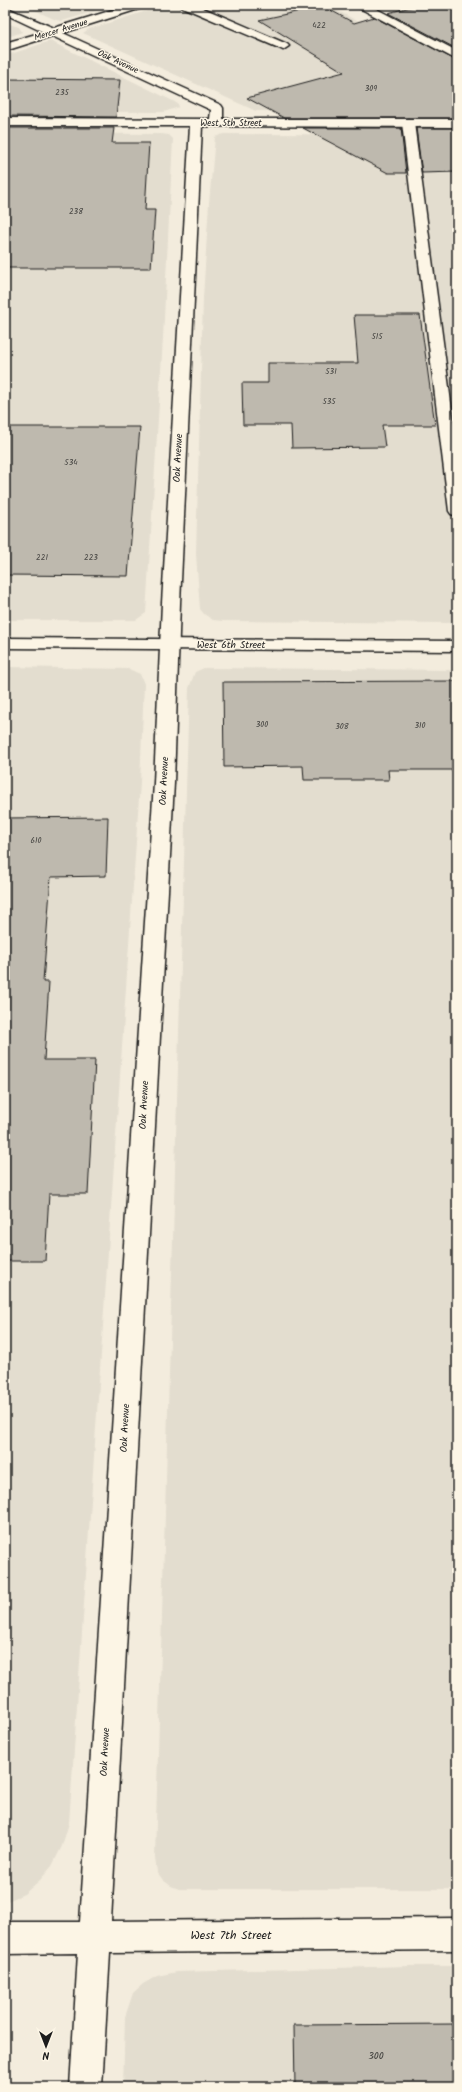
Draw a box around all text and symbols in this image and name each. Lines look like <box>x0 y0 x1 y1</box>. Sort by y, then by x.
street label: Mercer Avenue <box>32 15 90 45</box>
house number: 422 <box>312 19 326 32</box>
street label: Oak Avenue <box>95 46 141 78</box>
house number: 309 <box>365 82 377 95</box>
house number: 235 <box>55 86 69 99</box>
street label: West 5th Street <box>200 116 262 131</box>
house number: 238 <box>69 205 83 218</box>
house number: 515 <box>371 330 383 343</box>
house number: 531 <box>325 365 337 378</box>
house number: 535 <box>322 395 336 408</box>
street label: Oak Avenue <box>169 433 187 483</box>
house number: 534 <box>64 456 78 469</box>
house number: 221 <box>36 551 48 564</box>
house number: 223 <box>84 551 98 564</box>
street label: West 6th Street <box>197 637 265 653</box>
house number: 300 <box>256 718 268 731</box>
house number: 310 <box>414 719 426 732</box>
house number: 308 <box>335 720 349 733</box>
street label: Oak Avenue <box>155 756 173 806</box>
house number: 610 <box>31 834 41 847</box>
street label: Oak Avenue <box>135 1080 153 1130</box>
street label: Oak Avenue <box>116 1403 134 1453</box>
street label: Oak Avenue <box>96 1727 114 1777</box>
street label: West 7th Street <box>190 1926 272 1945</box>
north arrow <box>26 2026 66 2066</box>
text: N <box>42 2046 49 2064</box>
house number: 300 <box>368 2048 384 2064</box>

